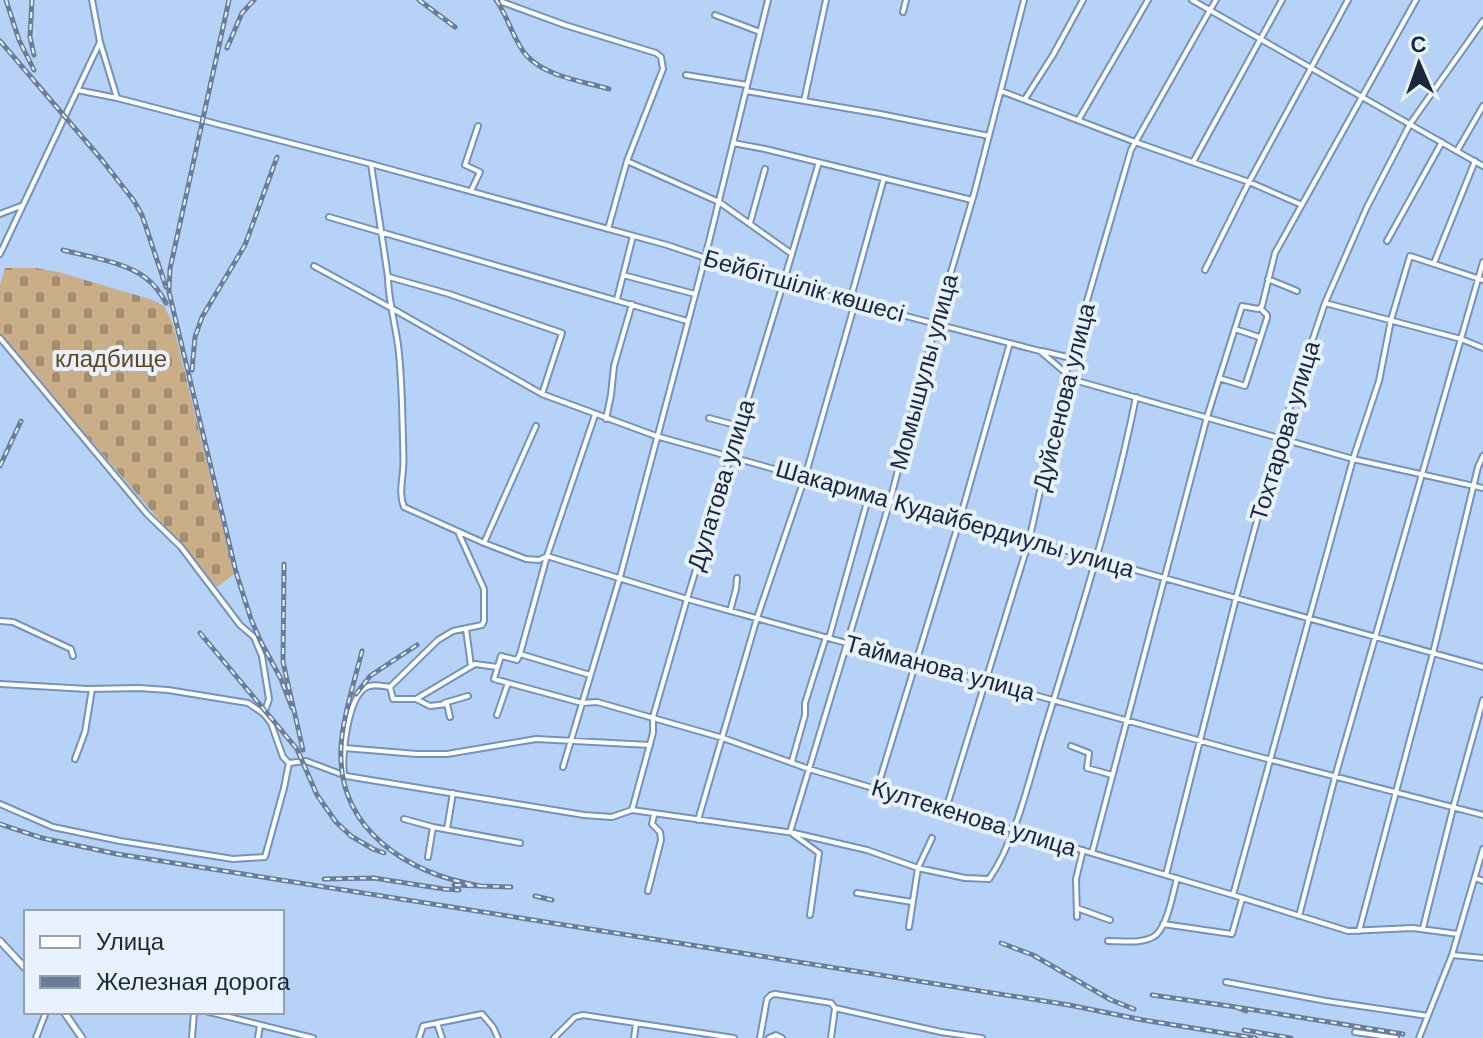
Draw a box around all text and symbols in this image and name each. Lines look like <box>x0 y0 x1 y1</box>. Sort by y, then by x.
north arrow <box>1379 24 1459 104</box>
text: С <box>1410 32 1427 57</box>
street label: Бейбітшілік көшесі <box>701 244 908 327</box>
street label: Момышулы улица <box>884 270 963 473</box>
street label: Дуйсенова улица <box>1027 300 1100 494</box>
street label: Тохтарова улица <box>1244 337 1325 524</box>
park label: кладбище <box>55 345 167 372</box>
street label: Дулатова улица <box>682 395 760 574</box>
street label: Шакарима Кудайбердиулы улица <box>773 454 1138 583</box>
street label: Тайманова улица <box>842 629 1039 706</box>
street label: Култекенова улица <box>868 774 1080 862</box>
legend <box>24 910 284 1014</box>
text: Улица <box>96 928 165 955</box>
text: Железная дорога <box>96 968 291 995</box>

